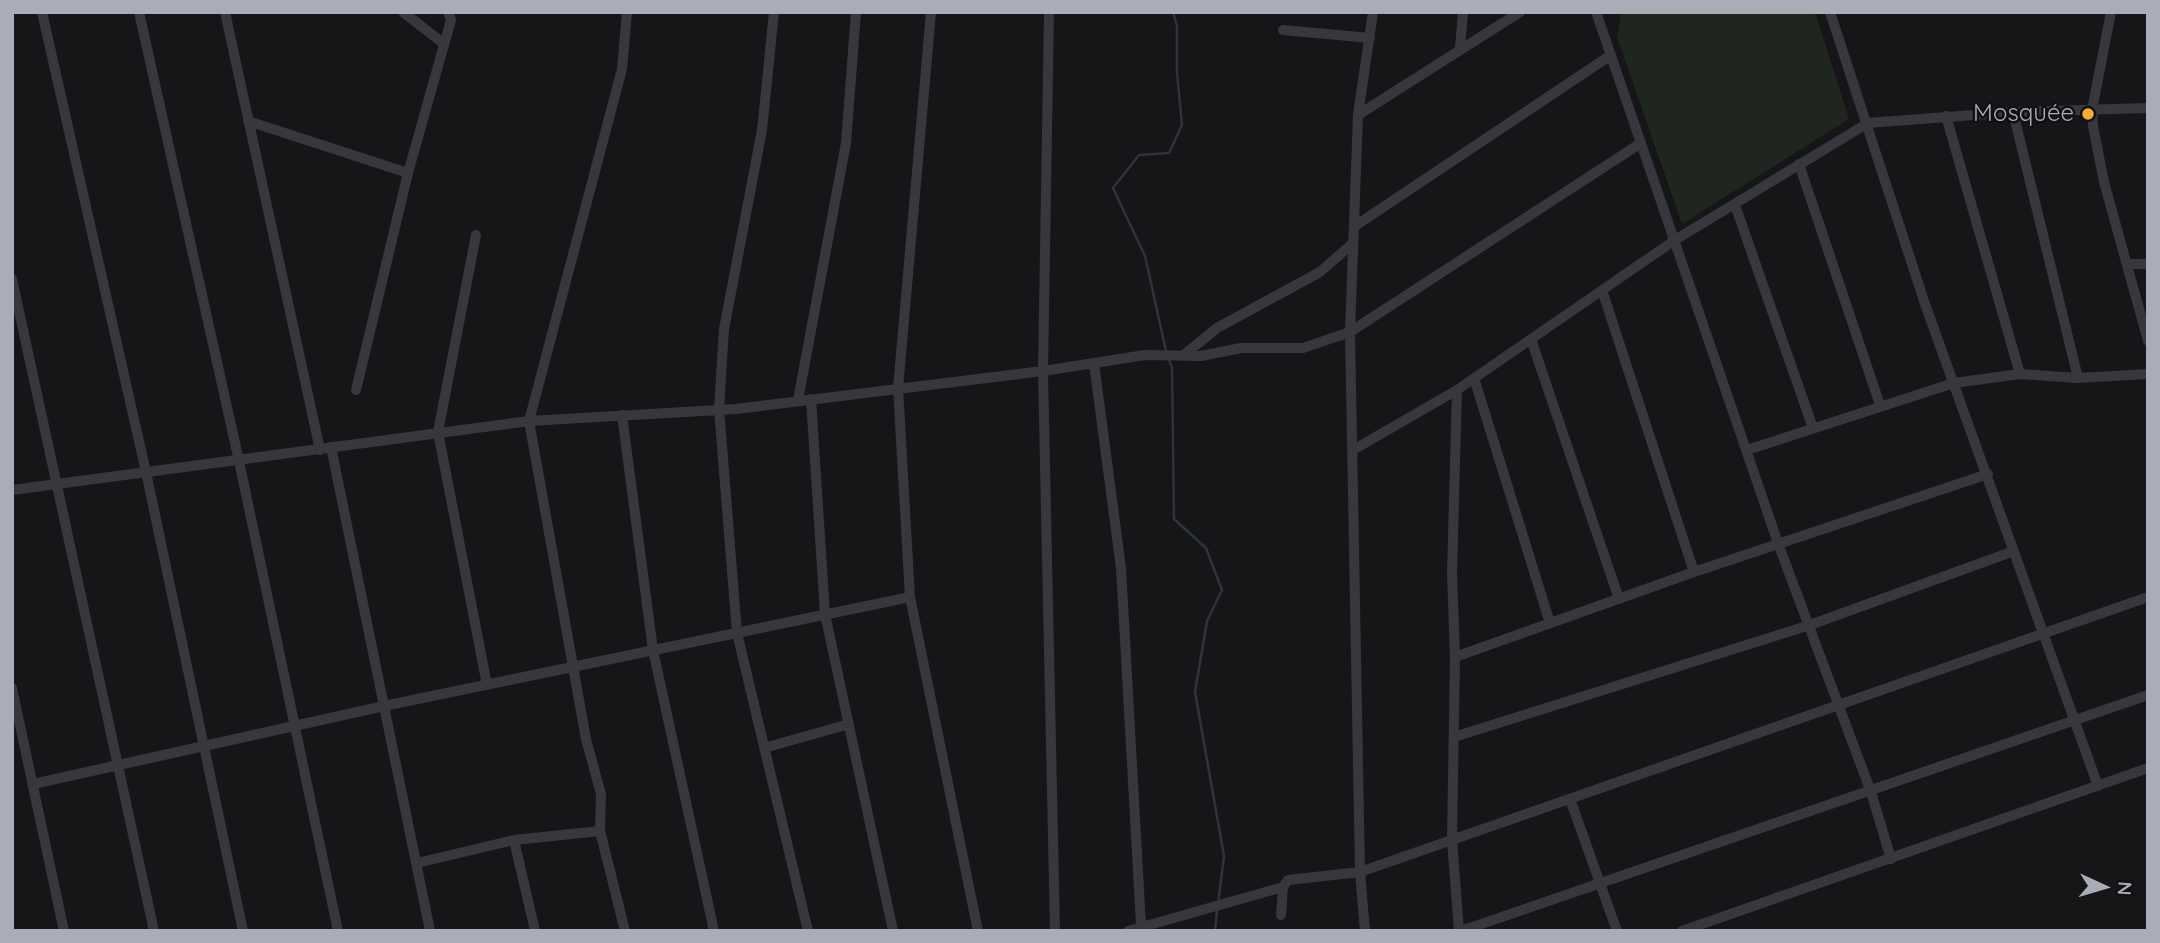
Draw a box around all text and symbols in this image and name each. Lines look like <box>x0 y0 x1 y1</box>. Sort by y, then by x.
place label: Mosquée <box>1973 100 2074 128</box>
marker: Mosquée <box>2080 106 2096 122</box>
north arrow <box>2069 852 2139 922</box>
text: N <box>2112 881 2137 896</box>

